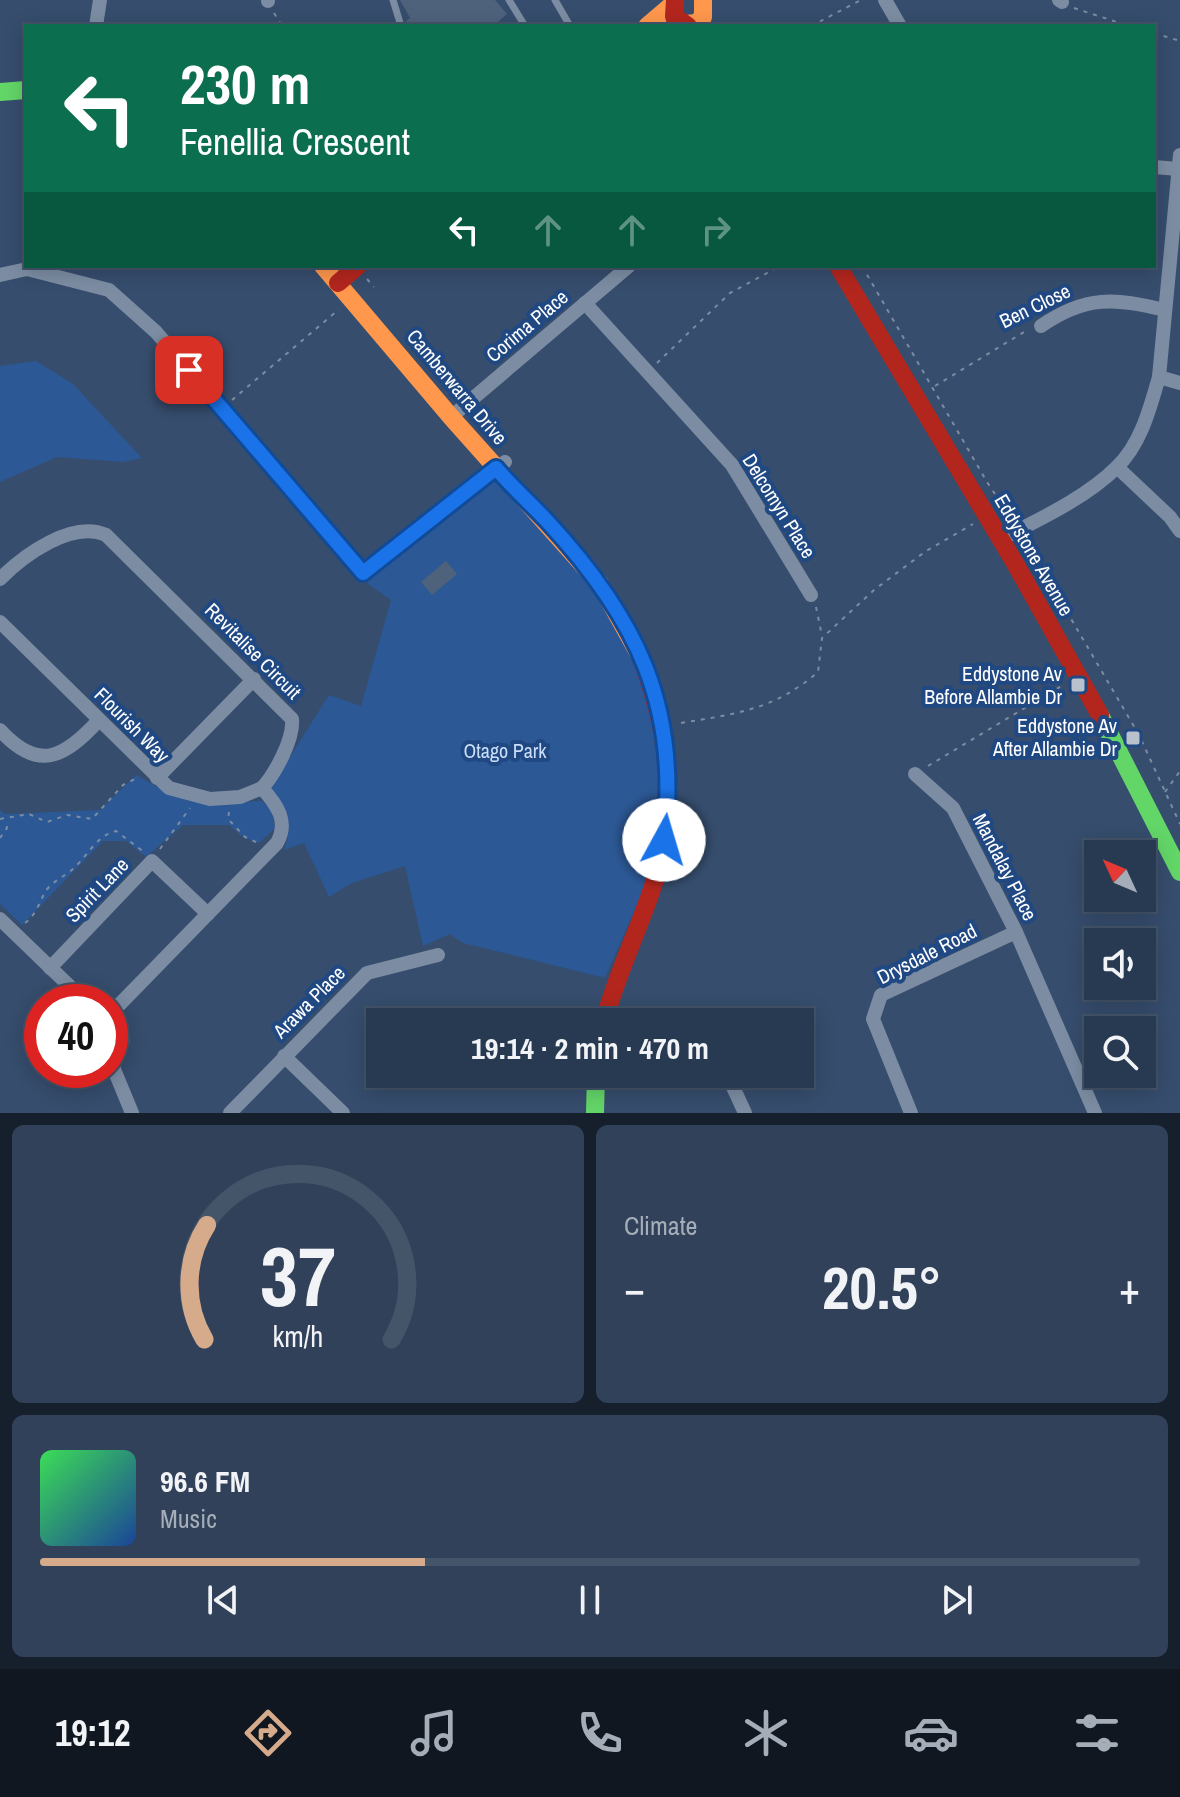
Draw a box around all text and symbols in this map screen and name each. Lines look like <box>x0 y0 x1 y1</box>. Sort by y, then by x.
text: 230 m <box>180 46 310 121</box>
icon: left <box>48 56 152 160</box>
text: Fenellia Crescent <box>180 118 410 166</box>
icon: left <box>442 208 486 252</box>
icon: ahead <box>526 208 570 252</box>
icon: ahead <box>610 208 654 252</box>
icon: right <box>694 208 738 252</box>
street label: Ben Close <box>995 277 1075 334</box>
street label: Corima Place <box>480 283 573 368</box>
street label: Camberwarra Drive <box>401 323 514 450</box>
pin <box>155 336 223 404</box>
icon: arrive <box>167 348 211 392</box>
street label: Delcomyn Place <box>737 448 822 563</box>
street label: Eddystone Avenue <box>989 489 1080 621</box>
street label: Revitalise Circuit <box>199 597 308 705</box>
place label: Eddystone Av Before Allambie Dr <box>924 660 1063 710</box>
marker: Eddystone Av Before Allambie Dr <box>1069 676 1087 694</box>
street label: Flourish Way <box>89 681 176 769</box>
place label: Eddystone Av After Allambie Dr <box>992 712 1118 762</box>
marker: Eddystone Av After Allambie Dr <box>1124 729 1142 747</box>
park label: Otago Park <box>464 737 547 764</box>
position arrow <box>622 798 706 882</box>
street label: Mandalay Place <box>967 809 1044 925</box>
north arrow <box>1084 840 1156 912</box>
map controls <box>1084 840 1156 1088</box>
street label: Spirit Lane <box>59 851 134 928</box>
street label: Drysdale Road <box>872 917 981 990</box>
button: sound <box>1084 928 1156 1000</box>
street label: Arawa Place <box>266 960 351 1044</box>
speed limit sign: 40 <box>24 984 128 1088</box>
button: search <box>1084 1016 1156 1088</box>
text: 19:14 · 2 min · 470 m <box>471 1028 709 1068</box>
text: Climate <box>624 1208 697 1243</box>
text: 37 <box>260 1220 336 1332</box>
text: 20.5° <box>822 1247 942 1328</box>
text: − <box>624 1258 645 1318</box>
text: + <box>1119 1258 1140 1318</box>
text: km/h <box>273 1317 323 1356</box>
text: 96.6 FM <box>160 1461 250 1501</box>
text: Music <box>160 1501 217 1536</box>
icon: previous <box>201 1578 245 1622</box>
icon: pause <box>568 1578 612 1622</box>
icon: next <box>935 1578 979 1622</box>
icon: directions <box>240 1705 296 1761</box>
icon: music <box>406 1705 462 1761</box>
icon: phone <box>572 1705 628 1761</box>
icon: climate <box>738 1705 794 1761</box>
icon: car <box>903 1705 959 1761</box>
icon: filters <box>1069 1705 1125 1761</box>
text: 19:12 <box>55 1709 130 1757</box>

